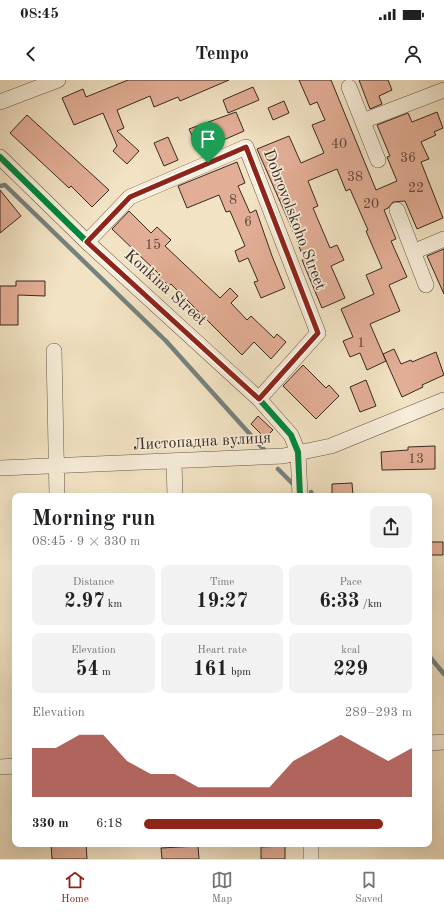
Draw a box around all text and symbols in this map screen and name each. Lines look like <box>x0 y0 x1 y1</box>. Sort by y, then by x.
text: 08:45 <box>20 7 59 22</box>
icon: back <box>20 43 42 65</box>
icon: person <box>402 43 424 65</box>
text: Tempo <box>195 45 249 63</box>
pin <box>191 122 225 163</box>
icon: arrive <box>197 128 219 150</box>
house number: 40 <box>331 137 347 151</box>
street label: Dobrovolskoho Street <box>260 148 328 293</box>
house number: 36 <box>400 151 416 165</box>
house number: 38 <box>347 170 363 184</box>
house number: 22 <box>408 181 424 195</box>
house number: 8 <box>229 193 237 207</box>
house number: 20 <box>363 197 379 211</box>
house number: 6 <box>244 215 252 229</box>
house number: 15 <box>145 238 161 252</box>
street label: Konkina Street <box>121 247 210 329</box>
house number: 1 <box>357 336 365 350</box>
street label: Листопадна вулиця <box>133 430 271 454</box>
house number: 13 <box>408 452 424 466</box>
button: share <box>370 506 412 548</box>
text: Morning run <box>32 508 155 530</box>
text: 08:45 · 9 × 330 m <box>32 535 140 548</box>
text: Distance <box>73 577 114 588</box>
text: Time <box>210 577 234 588</box>
text: Pace <box>340 577 362 588</box>
text: 2.97 <box>64 592 105 612</box>
text: 19:27 <box>196 592 248 612</box>
text: 6:33 <box>319 592 360 612</box>
text: km <box>105 599 122 610</box>
text: /km <box>360 599 382 610</box>
text: Elevation <box>71 645 116 656</box>
text: Heart rate <box>197 645 247 656</box>
text: kcal <box>341 645 360 656</box>
text: 54 <box>76 660 99 680</box>
text: 161 <box>193 660 228 680</box>
text: 229 <box>333 660 368 680</box>
text: m <box>99 667 111 678</box>
text: bpm <box>228 667 251 678</box>
text: Elevation <box>32 706 85 719</box>
text: 289–293 m <box>345 706 412 719</box>
text: 330 m <box>32 817 69 830</box>
text: 6:18 <box>96 817 122 830</box>
tab: Home <box>61 869 89 907</box>
tab: Map <box>211 869 233 907</box>
tab: Saved <box>355 869 383 907</box>

